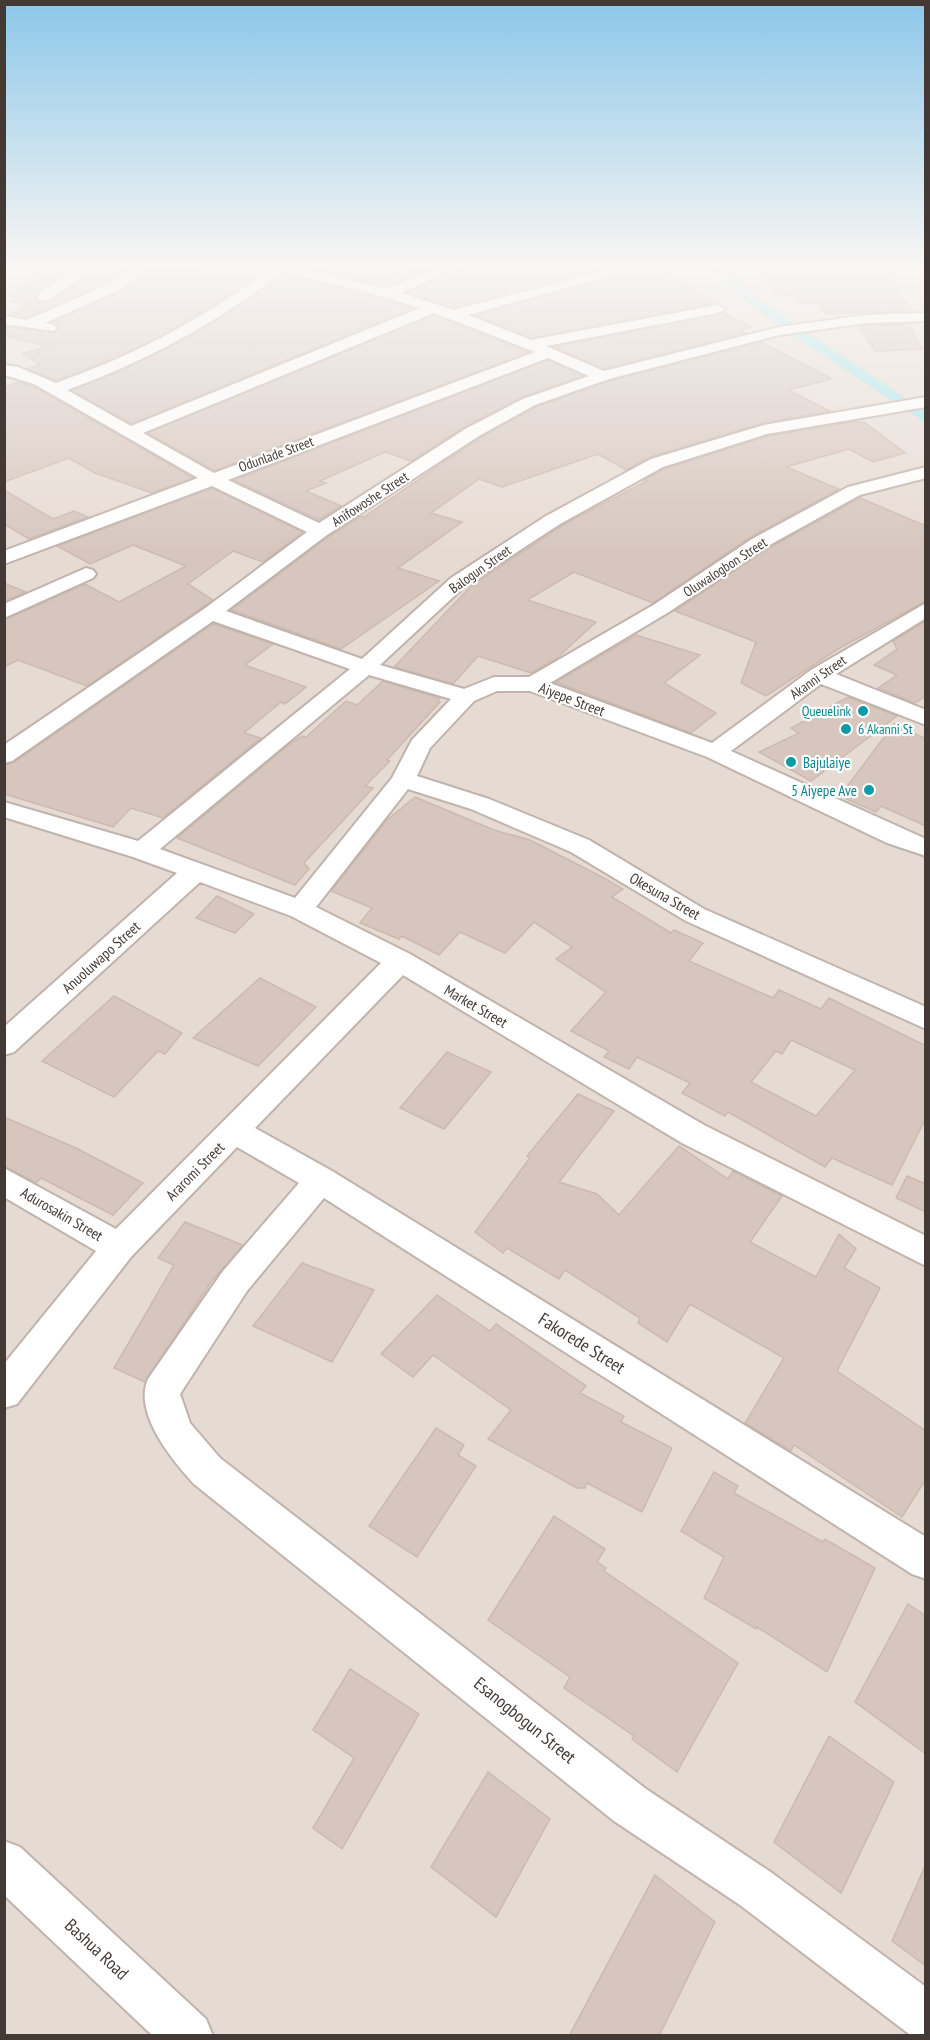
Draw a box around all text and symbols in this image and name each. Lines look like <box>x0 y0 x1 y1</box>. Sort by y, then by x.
street label: Odunlade Street <box>236 432 316 476</box>
street label: Anifowoshe Street <box>328 467 412 531</box>
street label: Oluwalogbon Street <box>680 533 770 601</box>
street label: Balogun Street <box>445 541 515 597</box>
street label: Akanni Street <box>786 651 850 703</box>
street label: Aiyepe Street <box>536 678 608 720</box>
place label: Queuelink <box>802 702 852 720</box>
marker: Queuelink <box>856 704 870 718</box>
place label: 6 Akanni St <box>858 720 913 738</box>
marker: 6 Akanni St <box>839 722 853 736</box>
place label: Bajulaiye <box>803 753 850 772</box>
marker: Bajulaiye <box>784 755 798 769</box>
place label: 5 Aiyepe Ave <box>791 781 857 800</box>
marker: 5 Aiyepe Ave <box>862 783 876 797</box>
street label: Okesuna Street <box>626 868 704 924</box>
street label: Anuoluwapo Street <box>58 917 144 997</box>
street label: Market Street <box>441 980 511 1032</box>
street label: Araromi Street <box>162 1138 228 1204</box>
street label: Adurosakin Street <box>18 1183 106 1245</box>
street label: Fakorede Street <box>534 1307 630 1379</box>
street label: Esanogbogun Street <box>469 1672 581 1768</box>
street label: Bashua Road <box>60 1914 134 1984</box>

